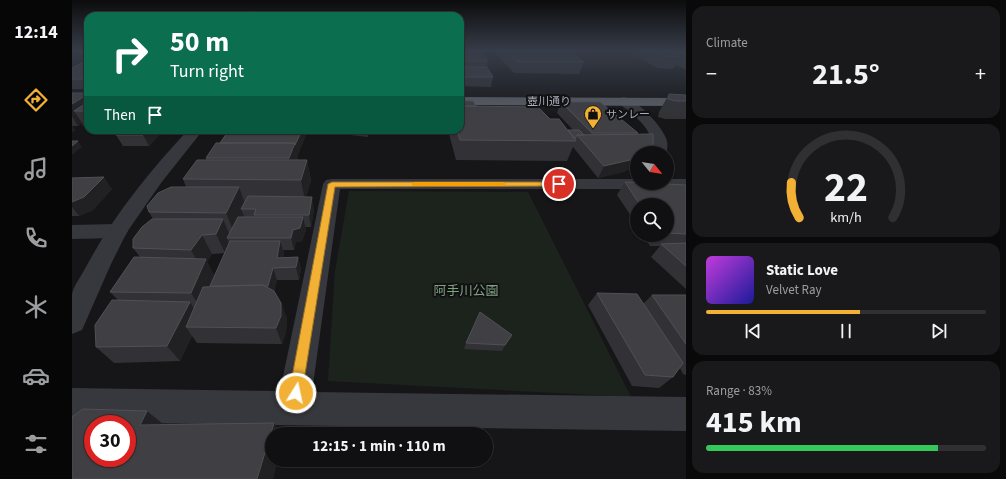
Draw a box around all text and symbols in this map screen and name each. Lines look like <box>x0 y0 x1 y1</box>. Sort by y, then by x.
text: 12:14 <box>14 20 58 45</box>
text: 50 m <box>170 22 229 62</box>
icon: right <box>104 28 156 80</box>
text: Climate <box>706 34 748 52</box>
text: 21.5° <box>812 53 880 96</box>
text: − <box>706 58 717 90</box>
text: + <box>975 58 986 90</box>
text: Turn right <box>170 59 244 84</box>
icon: directions <box>22 86 50 114</box>
street label: 壺川通り <box>527 94 571 109</box>
icon: arrive <box>144 104 166 126</box>
shop icon: サンレー <box>583 104 603 129</box>
text: Then <box>104 105 136 126</box>
place label: サンレー <box>606 107 650 122</box>
north arrow <box>630 146 674 190</box>
map controls <box>630 146 674 242</box>
icon: music <box>22 155 50 183</box>
text: 22 <box>824 158 868 218</box>
pin <box>542 167 576 201</box>
icon: arrive <box>548 173 570 195</box>
button: search <box>630 198 674 242</box>
text: km/h <box>830 207 862 228</box>
icon: phone <box>22 224 50 252</box>
text: Static Love <box>766 260 838 281</box>
text: Velvet Ray <box>766 281 822 299</box>
park label: 阿手川公園 <box>433 282 499 300</box>
icon: climate <box>22 293 50 321</box>
icon: previous <box>742 320 764 342</box>
icon: pause <box>835 320 857 342</box>
icon: next <box>928 320 950 342</box>
icon: car <box>22 362 50 390</box>
position arrow <box>275 372 317 414</box>
text: Range · 83% <box>706 382 772 400</box>
text: 415 km <box>706 401 802 444</box>
speed limit sign: 30 <box>84 415 136 467</box>
icon: filters <box>22 430 50 458</box>
text: 12:15 · 1 min · 110 m <box>312 436 446 457</box>

